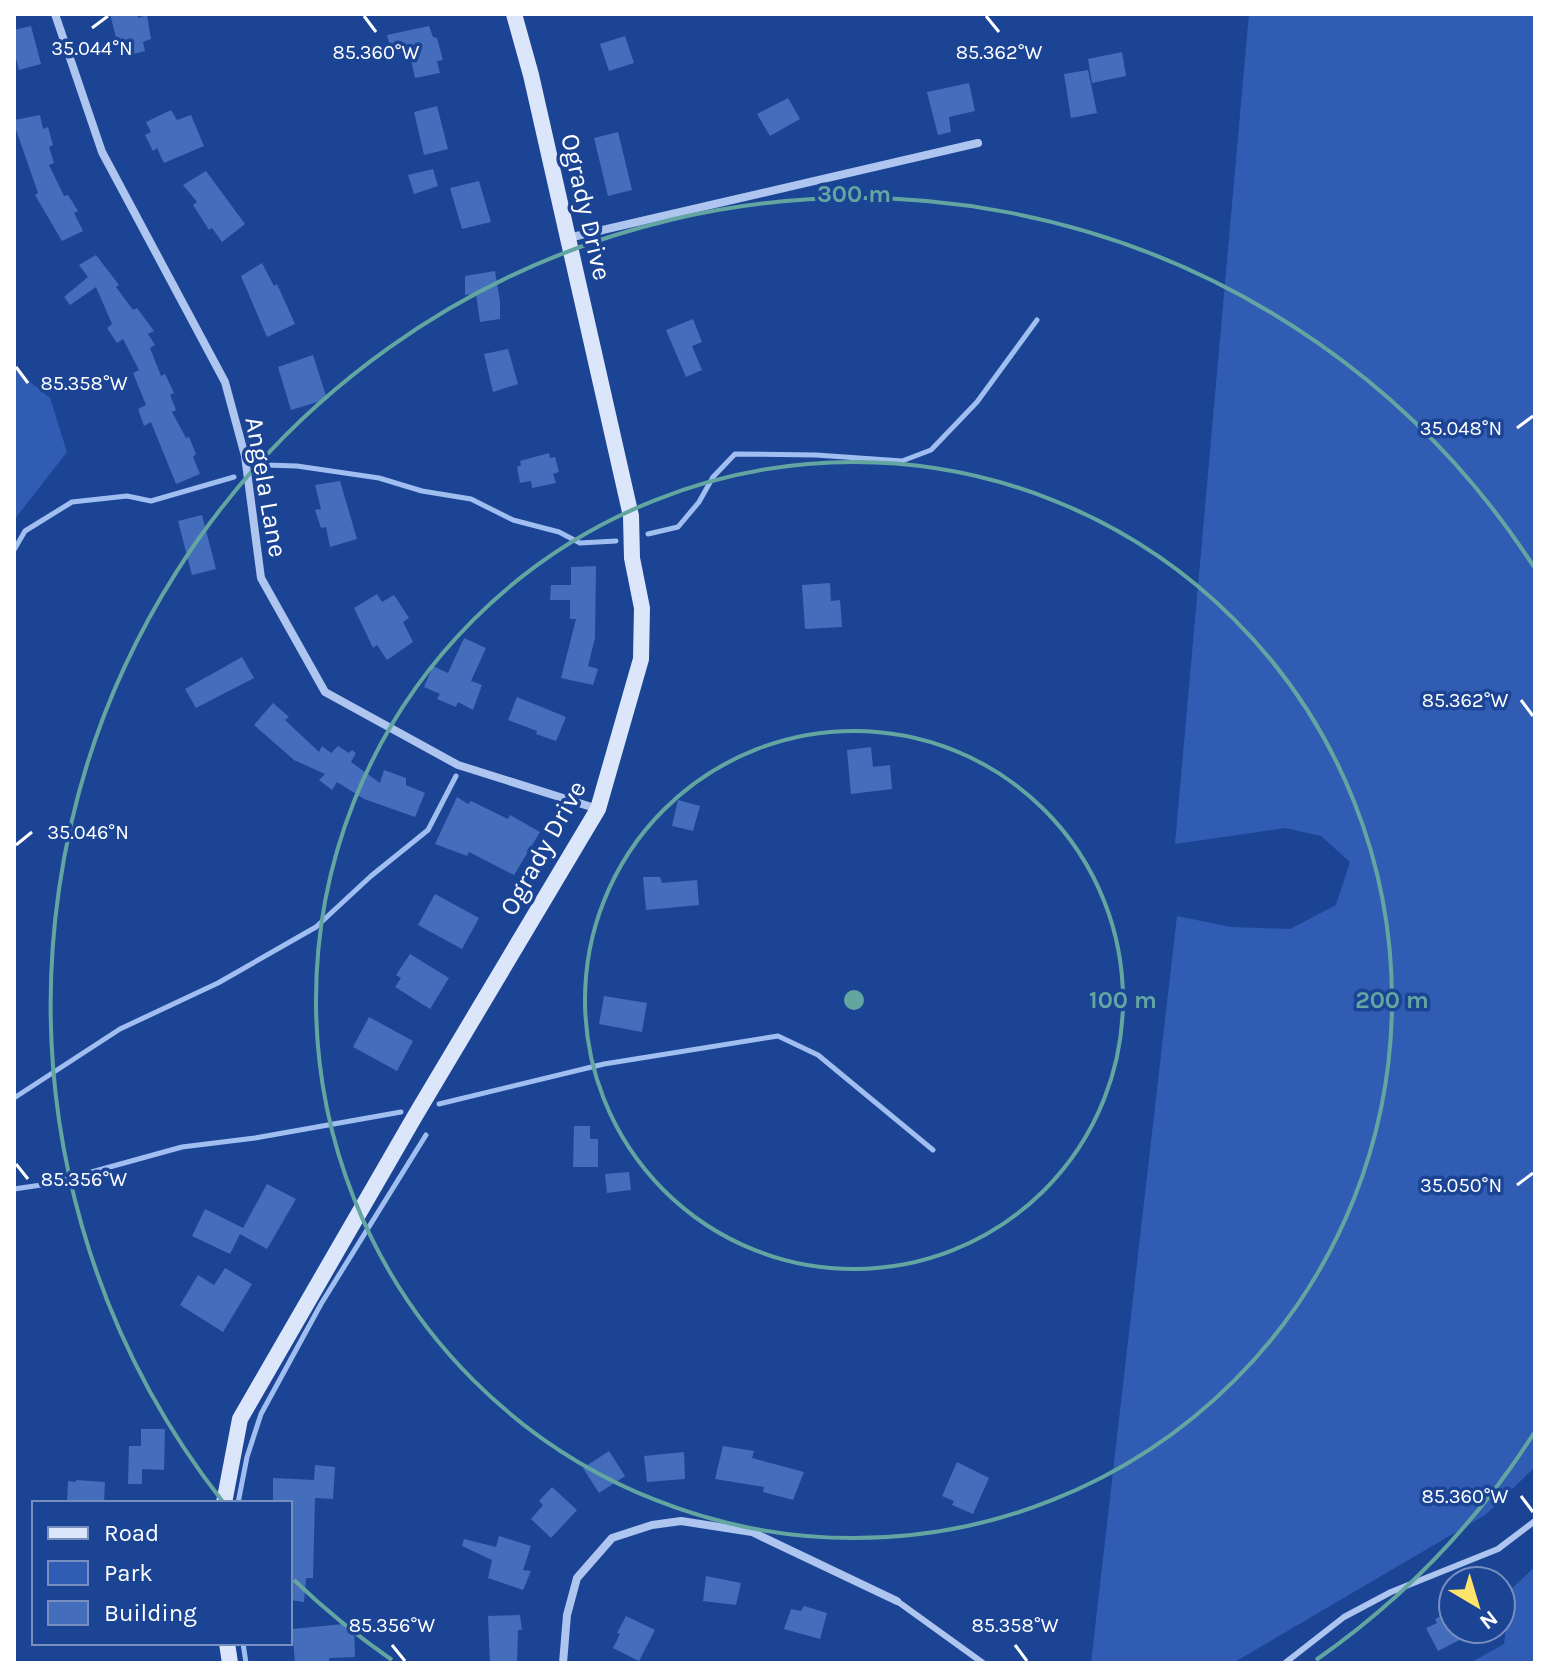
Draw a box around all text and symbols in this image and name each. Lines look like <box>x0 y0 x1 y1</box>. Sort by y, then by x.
text: 35.044°N <box>51 37 133 60</box>
text: 85.360°W <box>333 41 420 64</box>
text: 85.362°W <box>956 41 1042 64</box>
street label: Ogrady Drive <box>554 131 618 283</box>
text: 300 m <box>817 180 891 208</box>
text: 85.358°W <box>40 372 128 395</box>
street label: Angela Lane <box>238 414 294 560</box>
text: 35.048°N <box>1420 417 1502 440</box>
text: 85.362°W <box>1422 689 1508 712</box>
street label: Ogrady Drive <box>493 775 593 921</box>
text: 35.046°N <box>47 821 129 844</box>
centre of rings <box>840 986 868 1014</box>
text: 100 m <box>1089 986 1157 1014</box>
text: 200 m <box>1355 986 1429 1014</box>
text: 85.356°W <box>41 1168 127 1191</box>
text: 35.050°N <box>1420 1174 1502 1197</box>
text: 85.360°W <box>1422 1485 1509 1508</box>
legend <box>32 1501 292 1645</box>
text: Road <box>104 1519 159 1547</box>
text: Park <box>104 1559 153 1587</box>
north arrow <box>1437 1565 1517 1645</box>
text: Building <box>104 1599 197 1627</box>
text: N <box>1474 1605 1503 1635</box>
text: 85.356°W <box>349 1614 435 1637</box>
text: 85.358°W <box>971 1614 1059 1637</box>

